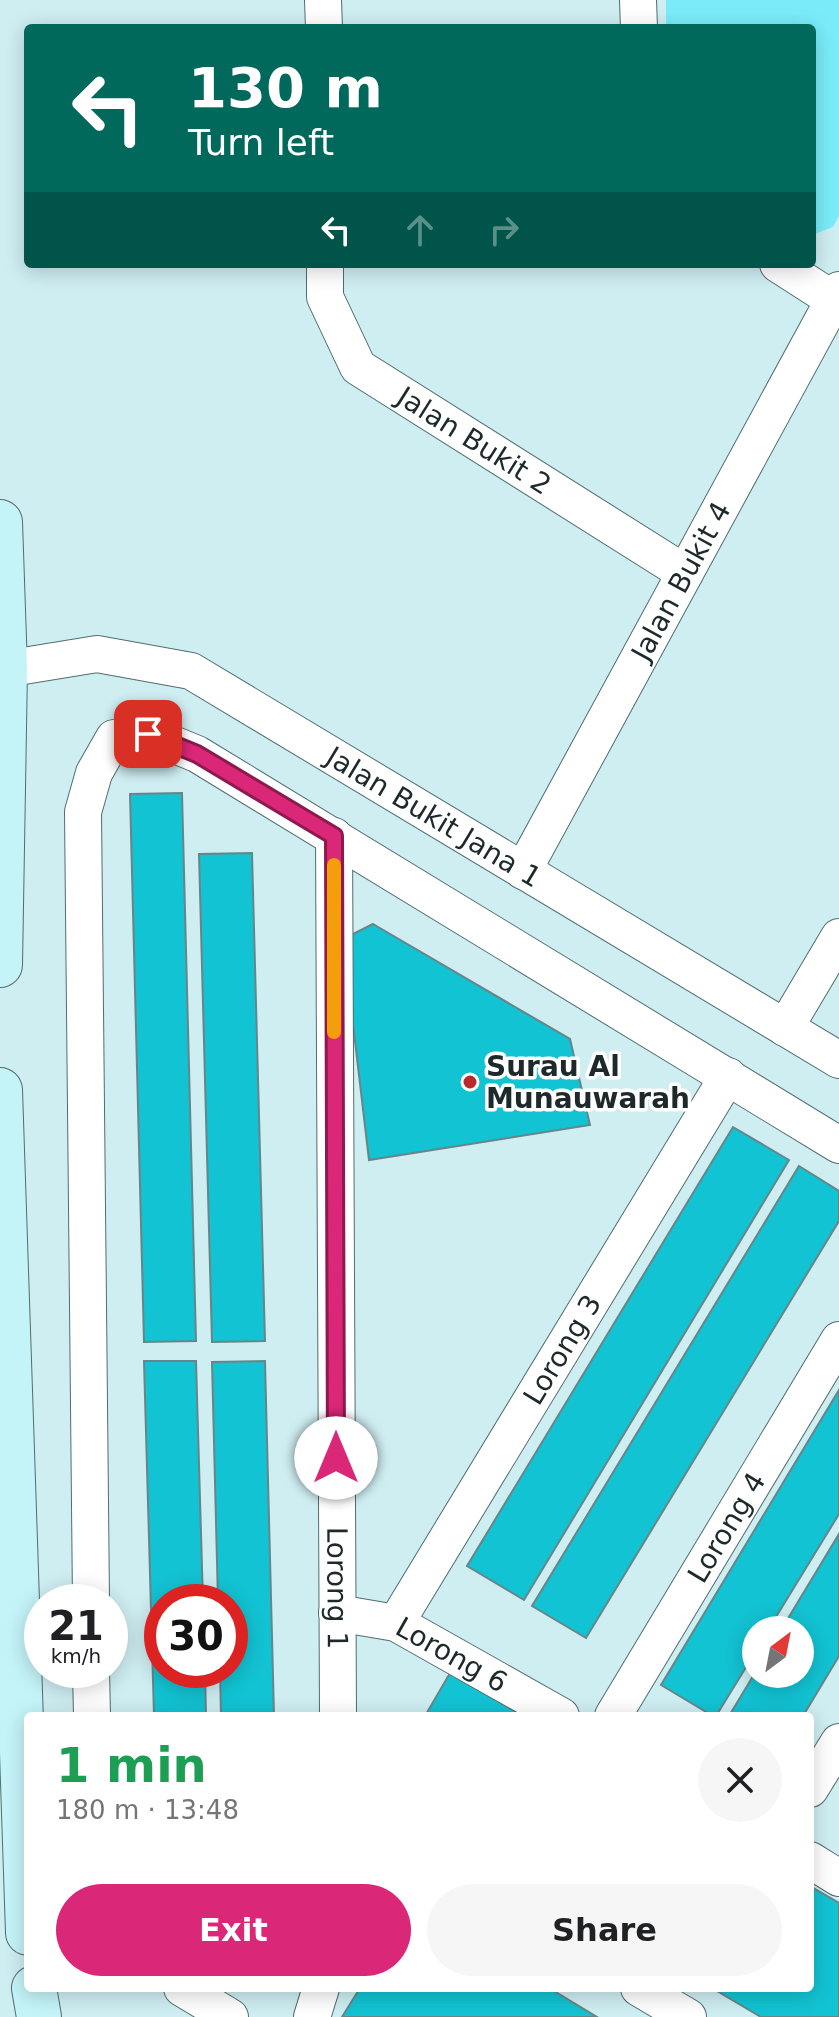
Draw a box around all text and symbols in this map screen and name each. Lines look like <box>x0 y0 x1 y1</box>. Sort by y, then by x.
text: 130 m <box>188 55 383 120</box>
icon: left <box>56 56 160 160</box>
text: Turn left <box>188 122 334 163</box>
icon: left <box>314 208 358 252</box>
icon: ahead <box>398 208 442 252</box>
icon: right <box>482 208 526 252</box>
street label: Jalan Bukit 2 <box>390 378 558 501</box>
street label: Jalan Bukit 4 <box>623 496 737 668</box>
pin <box>114 700 182 768</box>
icon: arrive <box>126 712 170 756</box>
street label: Jalan Bukit Jana 1 <box>319 739 547 894</box>
place label: Surau Al Munauwarah <box>486 1050 690 1115</box>
marker: Surau Al Munauwarah <box>461 1073 479 1091</box>
street label: Lorong 3 <box>516 1288 608 1410</box>
position arrow <box>294 1416 378 1500</box>
street label: Lorong 4 <box>681 1466 772 1588</box>
street label: Lorong 1 <box>321 1527 354 1649</box>
speed limit sign: 30 <box>144 1584 248 1688</box>
text: 21 <box>48 1603 104 1649</box>
street label: Lorong 6 <box>390 1610 513 1699</box>
north arrow <box>742 1616 814 1688</box>
map controls <box>742 1616 814 1688</box>
text: km/h <box>51 1644 101 1668</box>
text: 1 min <box>56 1737 207 1793</box>
button: close <box>698 1738 782 1822</box>
text: 180 m · 13:48 <box>56 1795 239 1825</box>
button: Exit <box>56 1884 411 1976</box>
button: Share <box>427 1884 782 1976</box>

